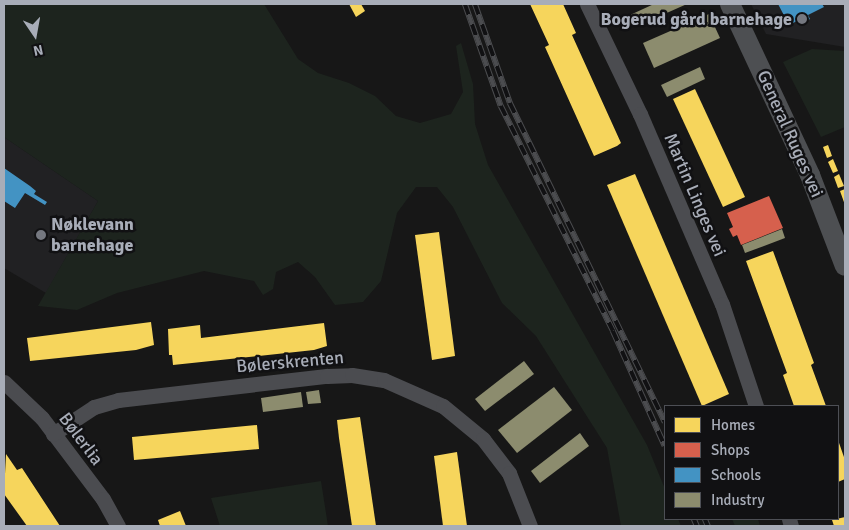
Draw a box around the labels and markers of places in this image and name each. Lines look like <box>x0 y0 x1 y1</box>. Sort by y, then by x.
place label: Bogerud gård barnehage <box>600 8 792 30</box>
marker: Bogerud gård barnehage <box>796 13 808 25</box>
place label: Nøklevann barnehage <box>51 214 134 256</box>
marker: Nøklevann barnehage <box>35 229 47 241</box>

